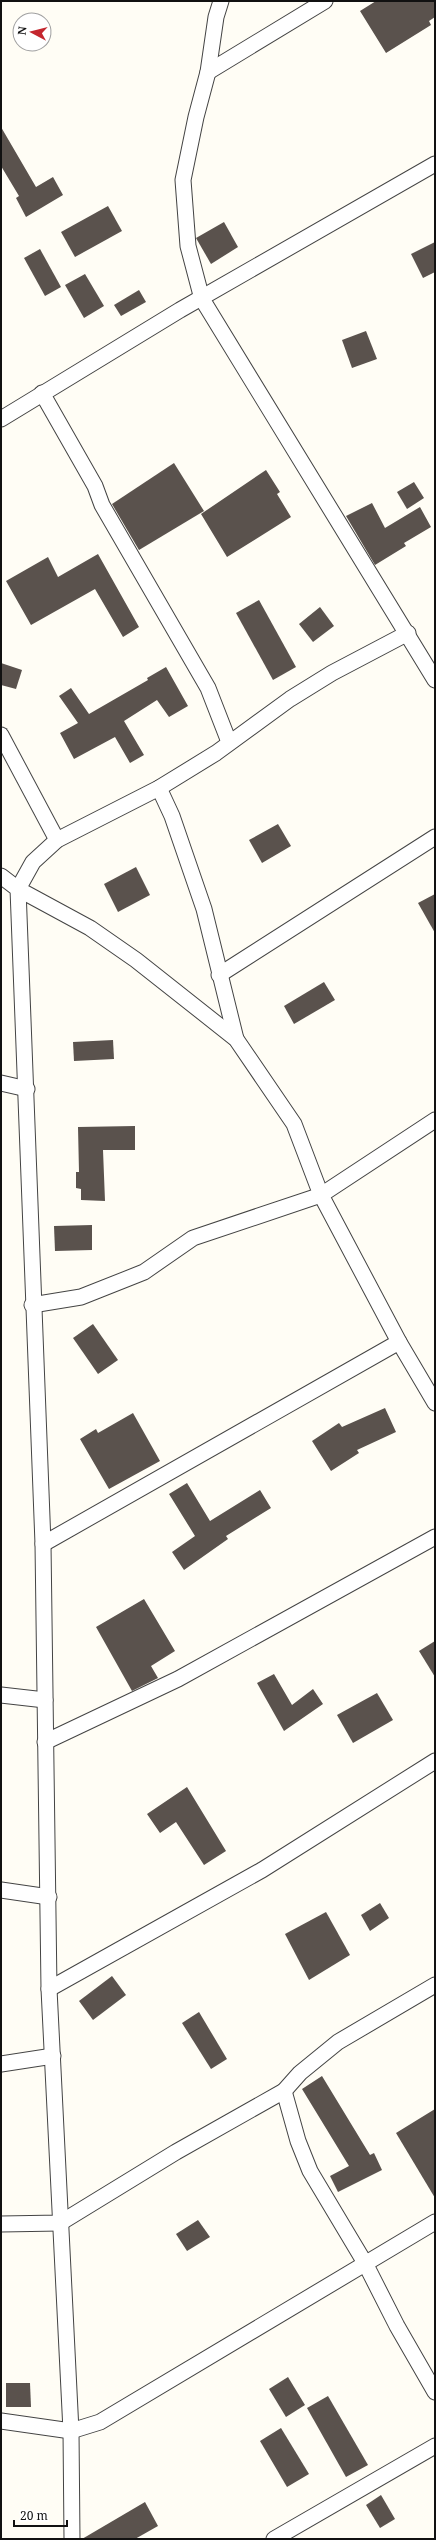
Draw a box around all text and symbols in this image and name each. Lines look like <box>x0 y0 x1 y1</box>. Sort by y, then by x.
north arrow <box>12 12 52 52</box>
text: N <box>14 25 30 36</box>
scale bar <box>14 2502 67 2528</box>
text: 20 m <box>20 2507 48 2524</box>

